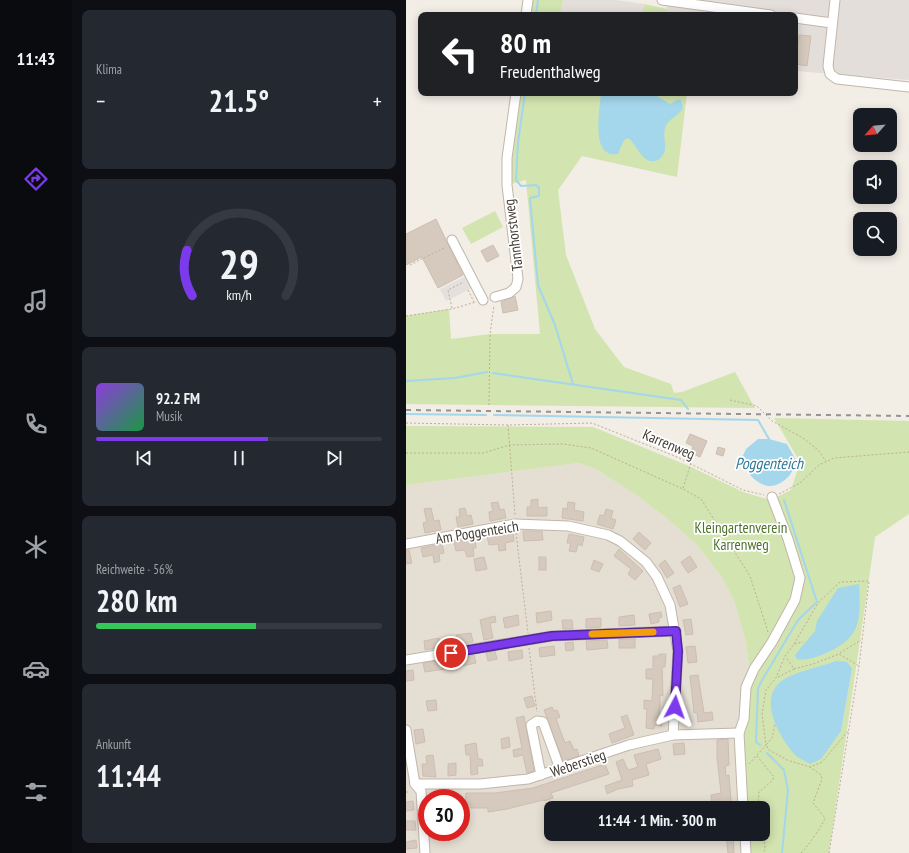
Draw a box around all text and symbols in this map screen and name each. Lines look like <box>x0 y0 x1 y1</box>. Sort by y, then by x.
text: 80 m <box>500 24 551 61</box>
icon: left <box>434 28 486 80</box>
text: 11:43 <box>17 47 55 70</box>
text: Freudenthalweg <box>500 60 601 83</box>
text: Klima <box>96 61 122 78</box>
text: 21.5° <box>209 81 269 120</box>
text: − <box>96 87 105 115</box>
text: + <box>373 87 382 115</box>
north arrow <box>853 108 897 152</box>
map controls <box>853 108 897 256</box>
button: sound <box>853 160 897 204</box>
icon: directions <box>22 165 50 193</box>
street label: Tannhorstweg <box>499 198 527 272</box>
button: search <box>853 212 897 256</box>
text: 29 <box>219 237 259 290</box>
text: km/h <box>226 284 252 303</box>
icon: music <box>22 287 50 315</box>
text: 92.2 FM <box>156 389 200 408</box>
text: Musik <box>156 408 182 425</box>
icon: phone <box>22 410 50 438</box>
street label: Karrenweg <box>640 424 698 464</box>
icon: previous <box>133 447 155 469</box>
icon: pause <box>228 447 250 469</box>
icon: next <box>323 447 345 469</box>
water label: Poggenteich <box>735 453 804 473</box>
street label: Am Poggenteich <box>434 516 520 548</box>
park label: Kleingartenverein Karrenweg <box>695 518 787 554</box>
icon: climate <box>22 533 50 561</box>
text: Reichweite · 56% <box>96 561 173 578</box>
text: 280 km <box>96 581 177 620</box>
pin <box>434 636 468 670</box>
icon: arrive <box>440 642 462 664</box>
icon: car <box>22 655 50 683</box>
position arrow <box>654 686 696 728</box>
text: Ankunft <box>96 736 131 753</box>
street label: Weberstieg <box>548 745 608 781</box>
text: 11:44 <box>96 756 161 795</box>
icon: filters <box>22 778 50 806</box>
speed limit sign: 30 <box>418 789 470 841</box>
text: 11:44 · 1 Min. · 300 m <box>598 811 716 830</box>

